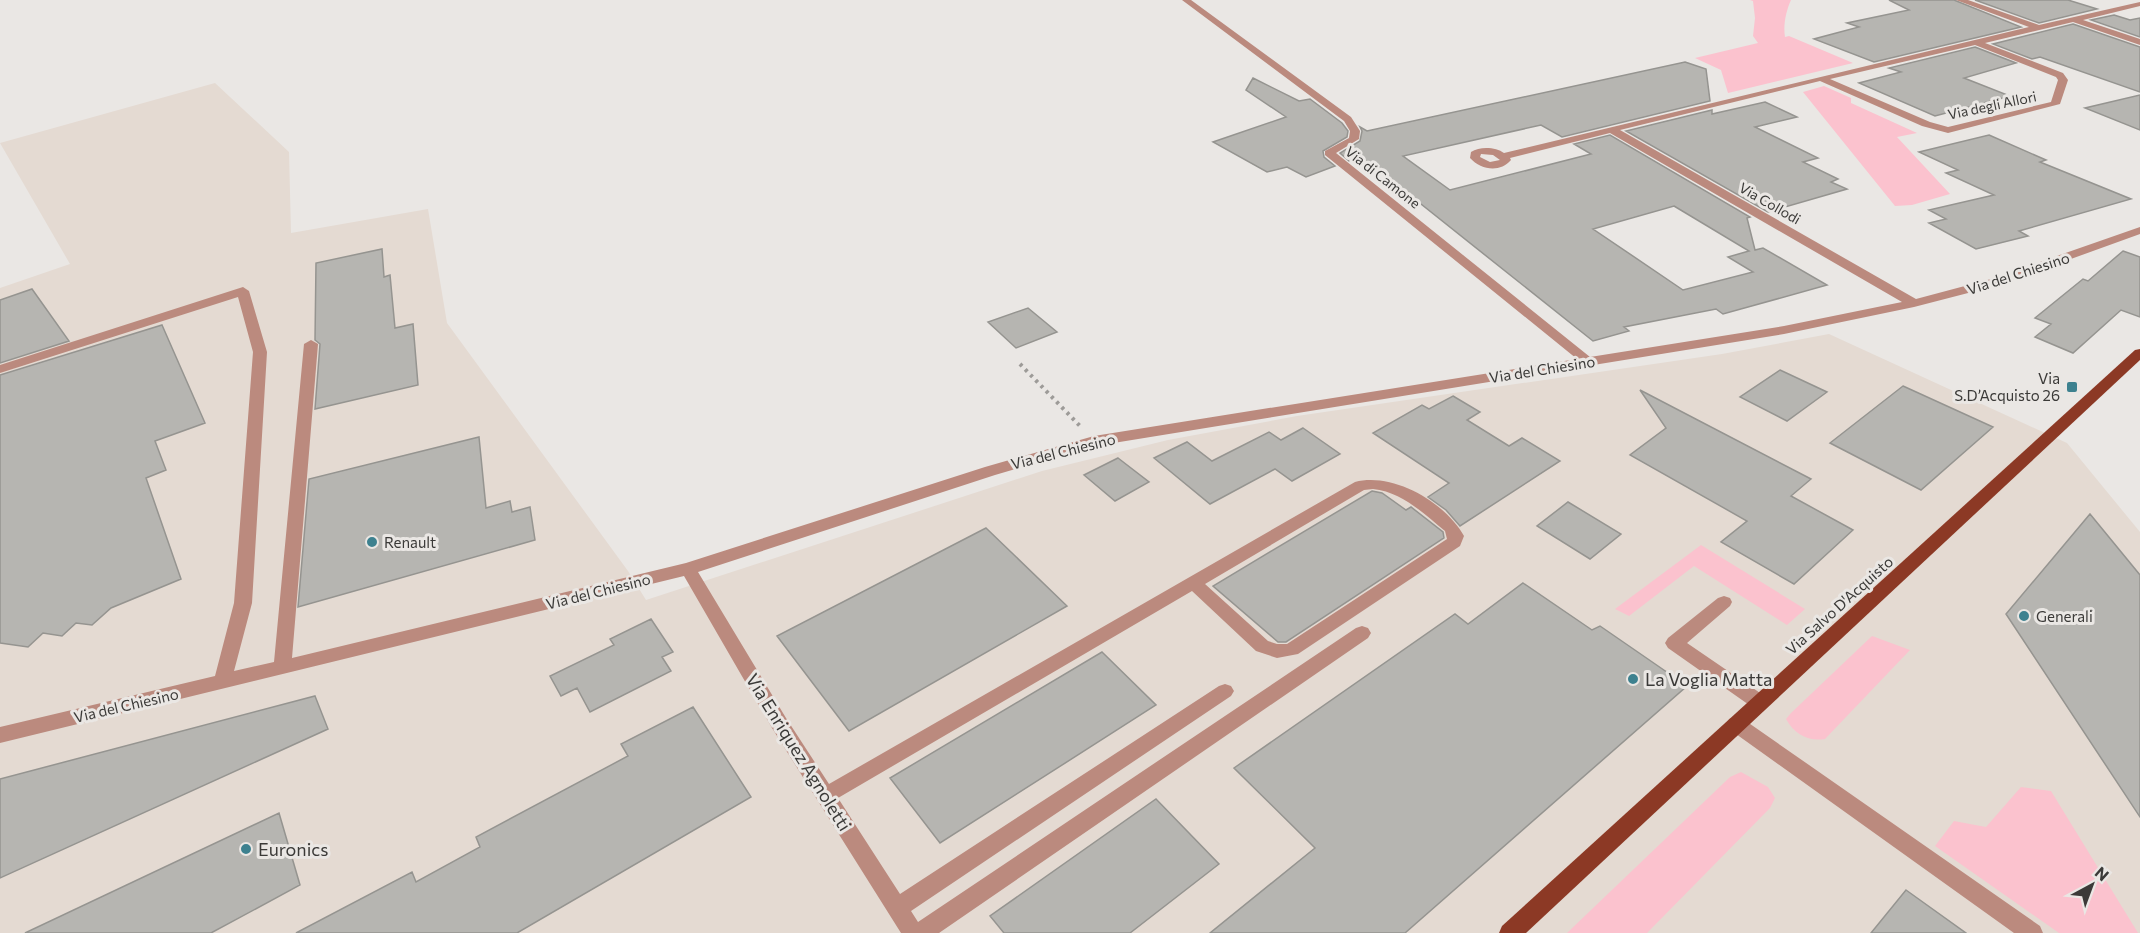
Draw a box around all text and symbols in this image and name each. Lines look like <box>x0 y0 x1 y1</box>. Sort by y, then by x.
street label: Via degli Allori <box>1946 87 2038 123</box>
street label: Via di Camone <box>1342 142 1424 212</box>
street label: Via Collodi <box>1736 179 1804 227</box>
street label: Via del Chiesino <box>1964 248 2072 298</box>
street label: Via del Chiesino <box>1488 352 1596 386</box>
place label: Via S.D’Acquisto 26 <box>1954 369 2060 404</box>
marker: Via S.D’Acquisto 26 <box>2065 380 2079 394</box>
street label: Via del Chiesino <box>1009 429 1117 473</box>
place label: Renault <box>384 533 436 551</box>
marker: Renault <box>365 535 379 549</box>
street label: Via Salvo D'Acquisto <box>1782 552 1896 658</box>
street label: Via del Chiesino <box>544 569 652 613</box>
place label: Generali <box>2036 607 2093 625</box>
marker: Generali <box>2017 609 2031 623</box>
place label: La Voglia Matta <box>1645 668 1772 690</box>
street label: Via Enriquez Agnoletti <box>742 669 856 835</box>
marker: La Voglia Matta <box>1626 672 1640 686</box>
street label: Via del Chiesino <box>72 684 180 726</box>
place label: Euronics <box>258 838 328 860</box>
marker: Euronics <box>239 842 253 856</box>
north arrow <box>2062 855 2122 915</box>
text: N <box>2091 862 2113 884</box>

